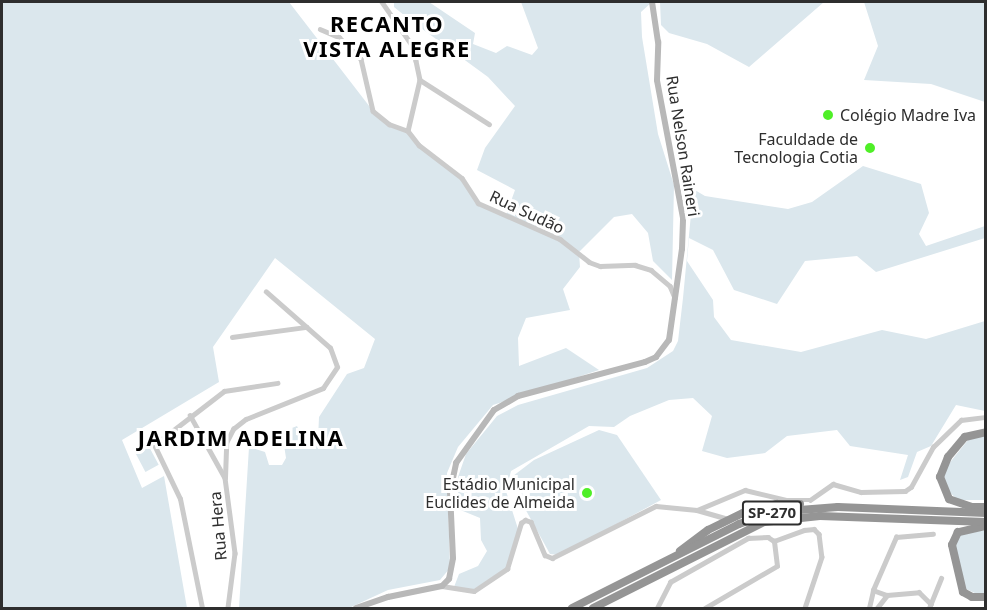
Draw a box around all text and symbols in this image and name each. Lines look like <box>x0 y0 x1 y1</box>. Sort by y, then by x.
district label: RECANTO VISTA ALEGRE <box>303 10 471 62</box>
street label: Rua Nelson Raineri <box>662 74 704 218</box>
place label: Colégio Madre Iva <box>840 105 976 125</box>
marker: Colégio Madre Iva <box>821 108 835 122</box>
place label: Faculdade de Tecnologia Cotia <box>734 129 858 167</box>
marker: Faculdade de Tecnologia Cotia <box>863 141 877 155</box>
street label: Rua Sudão <box>487 186 567 238</box>
district label: JARDIM ADELINA <box>138 425 344 451</box>
place label: Estádio Municipal Euclides de Almeida <box>425 474 575 512</box>
marker: Estádio Municipal Euclides de Almeida <box>580 486 594 500</box>
street label: Rua Hera <box>205 491 231 561</box>
road number: SP-270 <box>740 501 804 525</box>

